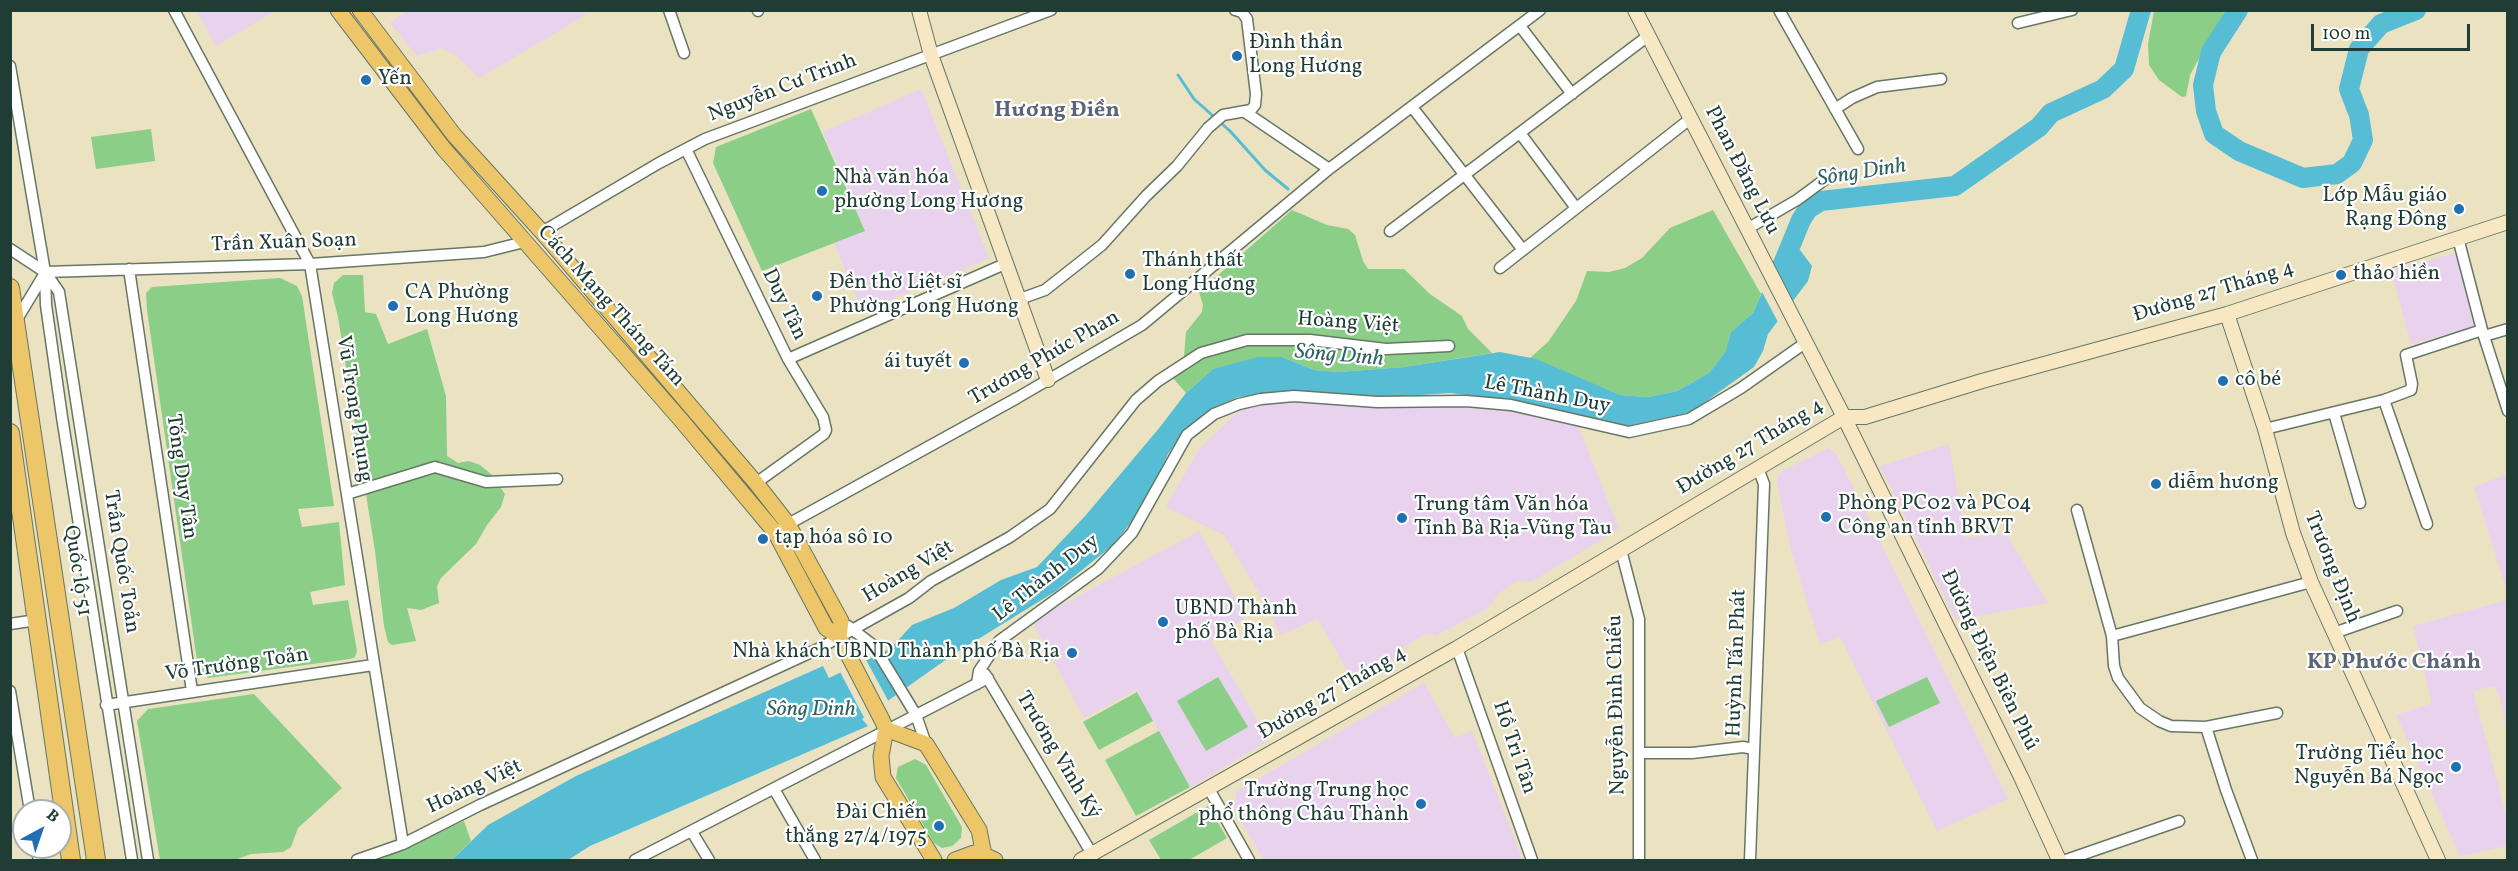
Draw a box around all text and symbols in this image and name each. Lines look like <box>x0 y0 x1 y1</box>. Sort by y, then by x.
scale bar <box>2314 12 2473 50</box>
text: 100 m <box>2322 22 2371 47</box>
place label: Đình thần Long Hương <box>1249 31 1363 81</box>
street label: Nguyễn Cư Trinh <box>705 49 861 129</box>
marker: Đình thần Long Hương <box>1230 49 1244 63</box>
place label: Yến <box>378 67 412 93</box>
marker: Yến <box>359 73 373 87</box>
district label: Hương Điền <box>994 99 1120 125</box>
street label: Phan Đăng Lưu <box>1698 102 1784 240</box>
water label: Sông Dinh <box>1816 154 1908 194</box>
place label: Nhà văn hóa phường Long Hương <box>834 166 1023 216</box>
marker: Nhà văn hóa phường Long Hương <box>815 184 829 198</box>
place label: Lớp Mẫu giáo Rạng Đông <box>2322 184 2447 234</box>
marker: Lớp Mẫu giáo Rạng Đông <box>2452 202 2466 216</box>
street label: Cách Mạng Tháng Tám <box>531 221 689 393</box>
street label: Trần Xuân Soạn <box>211 229 357 259</box>
place label: Thánh thất Long Hương <box>1142 249 1256 299</box>
street label: Đường 27 Tháng 4 <box>2131 257 2297 329</box>
place label: thảo hiền <box>2353 262 2440 288</box>
street label: Duy Tân <box>755 265 811 345</box>
marker: Thánh thất Long Hương <box>1123 267 1137 281</box>
marker: thảo hiền <box>2334 268 2348 282</box>
place label: Đền thờ Liệt sĩ Phường Long Hương <box>829 271 1019 321</box>
place label: CA Phường Long Hương <box>405 281 519 331</box>
marker: Đền thờ Liệt sĩ Phường Long Hương <box>810 289 824 303</box>
marker: CA Phường Long Hương <box>386 299 400 313</box>
street label: Trương Phúc Phan <box>965 306 1125 412</box>
street label: Hoàng Việt <box>1296 308 1400 340</box>
street label: Vũ Trọng Phụng <box>329 334 377 484</box>
water label: Sông Dinh <box>1293 340 1385 374</box>
place label: ái tuyết <box>884 350 952 376</box>
marker: ái tuyết <box>957 356 971 370</box>
place label: cô bé <box>2235 368 2281 394</box>
street label: Lê Thành Duy <box>1482 371 1612 421</box>
marker: cô bé <box>2216 374 2230 388</box>
street label: Đường 27 Tháng 4 <box>1673 394 1829 502</box>
street label: Tống Duy Tân <box>159 413 201 541</box>
place label: diễm hương <box>2168 471 2279 497</box>
marker: diễm hương <box>2149 477 2163 491</box>
street label: Trần Quốc Toản <box>96 489 144 635</box>
place label: Phòng PC02 và PC04 Công an tỉnh BRVT <box>1838 492 2032 542</box>
place label: Trung tâm Văn hóa Tỉnh Bà Rịa-Vũng Tàu <box>1414 493 1612 543</box>
street label: Trương Định <box>2297 508 2365 628</box>
marker: Phòng PC02 và PC04 Công an tỉnh BRVT <box>1819 510 1833 524</box>
marker: Trung tâm Văn hóa Tỉnh Bà Rịa-Vũng Tàu <box>1395 511 1409 525</box>
street label: Quốc lộ 51 <box>56 524 96 618</box>
place label: tạp hóa sô 10 <box>775 526 893 552</box>
street label: Lê Thành Duy <box>989 530 1105 628</box>
marker: tạp hóa sô 10 <box>756 532 770 546</box>
street label: Hoàng Việt <box>859 536 959 610</box>
street label: Đường Điện Biên Phủ <box>1933 567 2043 755</box>
street label: Huỳnh Tấn Phát <box>1723 589 1753 737</box>
place label: UBND Thành phố Bà Rịa <box>1175 597 1297 647</box>
street label: Nguyễn Đình Chiểu <box>1604 614 1632 796</box>
marker: UBND Thành phố Bà Rịa <box>1156 615 1170 629</box>
place label: Nhà khách UBND Thành phố Bà Rịa <box>732 640 1060 666</box>
street label: Đường 27 Tháng 4 <box>1254 641 1412 747</box>
street label: Võ Trường Toản <box>164 643 310 689</box>
marker: Nhà khách UBND Thành phố Bà Rịa <box>1065 646 1079 660</box>
district label: KP Phước Chánh <box>2307 651 2481 677</box>
street label: Trương Vĩnh Ký <box>1009 688 1105 824</box>
water label: Sông Dinh <box>766 698 856 724</box>
street label: Hồ Tri Tân <box>1485 698 1541 798</box>
place label: Trường Tiểu học Nguyễn Bá Ngọc <box>2294 742 2444 792</box>
street label: Hoàng Việt <box>423 755 527 821</box>
marker: Trường Tiểu học Nguyễn Bá Ngọc <box>2449 760 2463 774</box>
place label: Trường Trung học phổ thông Châu Thành <box>1198 779 1409 829</box>
marker: Trường Trung học phổ thông Châu Thành <box>1414 797 1428 811</box>
north arrow <box>12 799 72 859</box>
place label: Đài Chiến thắng 27/4/1975 <box>785 801 927 851</box>
text: B <box>41 805 63 829</box>
marker: Đài Chiến thắng 27/4/1975 <box>932 819 946 833</box>

